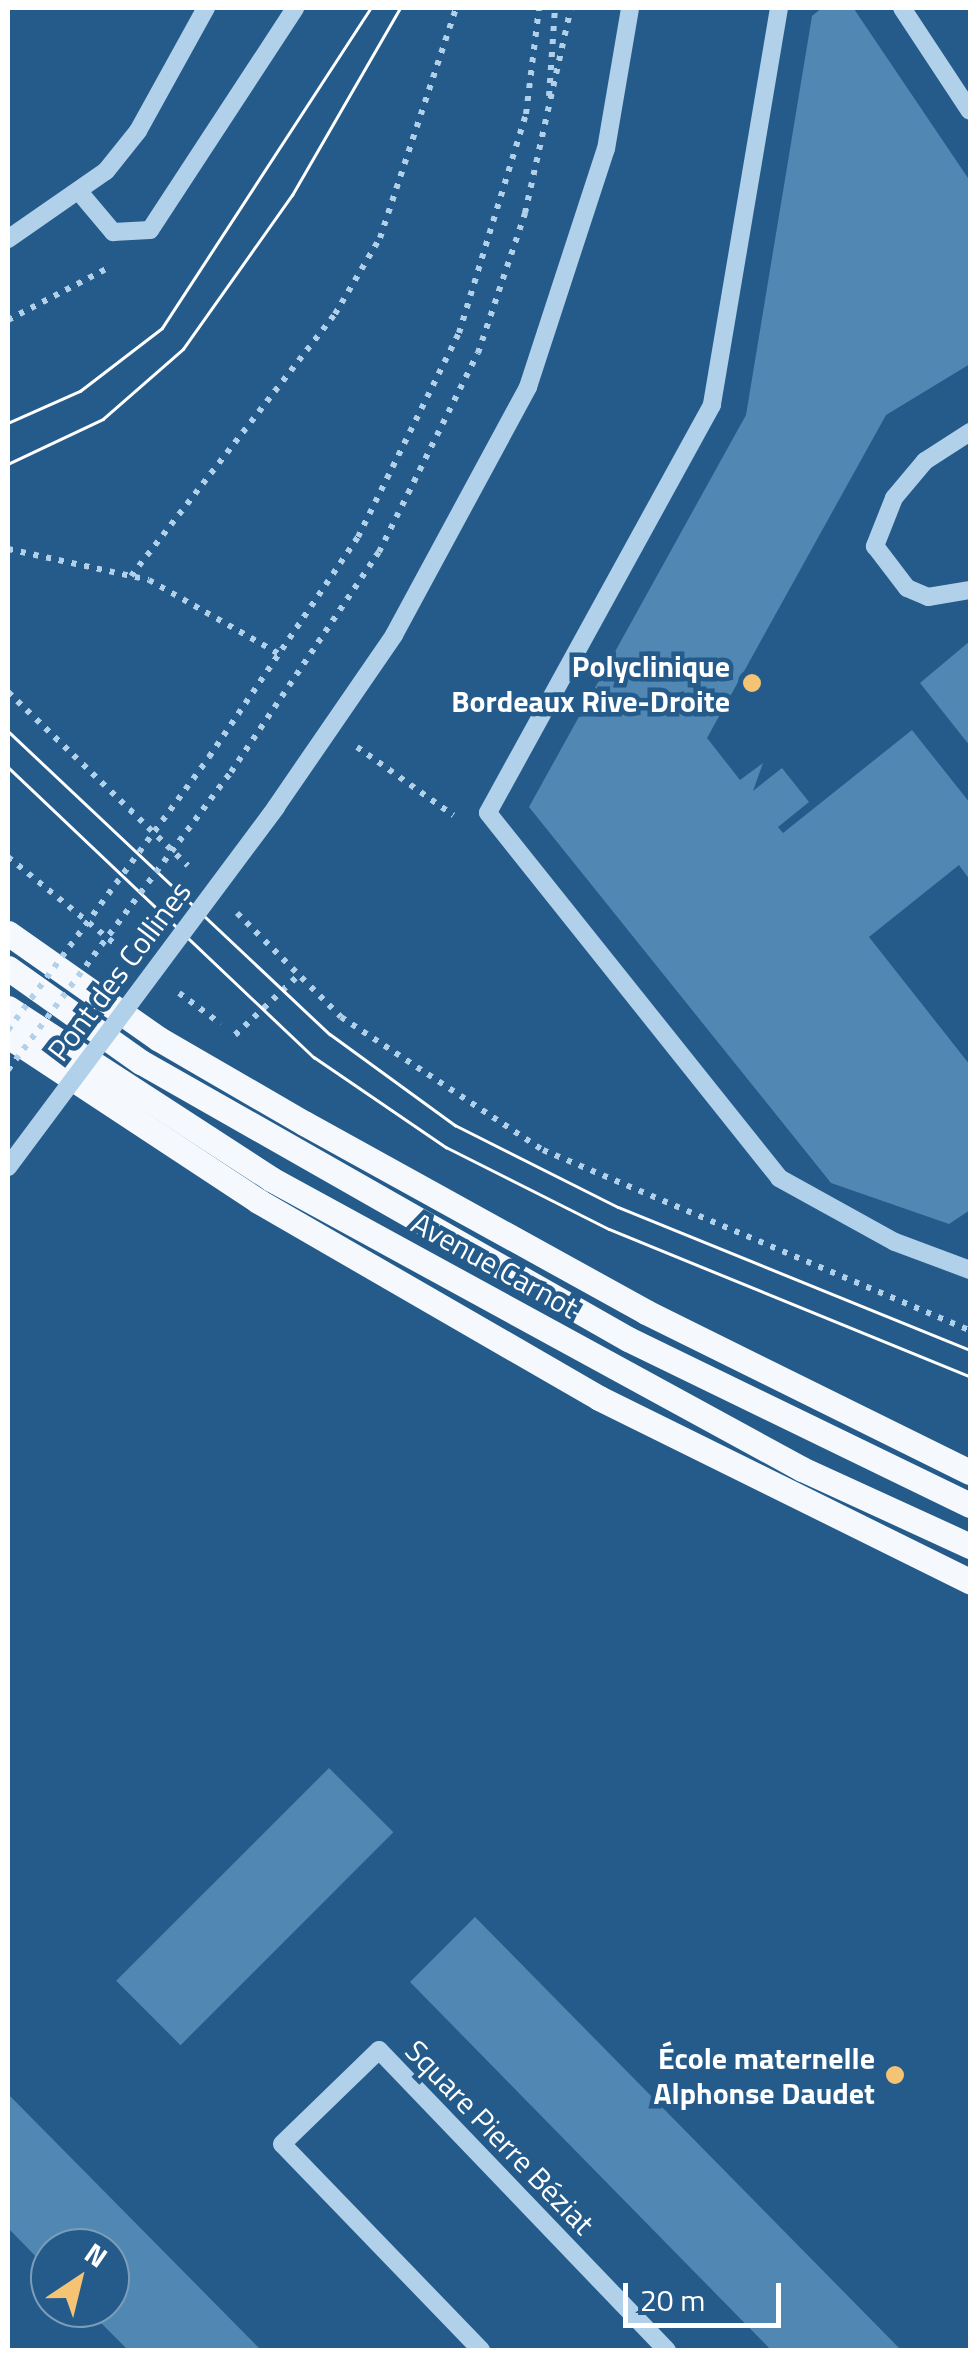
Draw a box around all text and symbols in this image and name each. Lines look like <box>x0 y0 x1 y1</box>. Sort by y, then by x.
place label: Polyclinique Bordeaux Rive-Droite <box>451 648 730 718</box>
marker: Polyclinique Bordeaux Rive-Droite <box>739 670 765 696</box>
street label: Pont des Collines <box>40 874 198 1068</box>
street label: Avenue Carnot <box>406 1205 584 1325</box>
street label: Square Pierre Béziat <box>398 2032 602 2242</box>
place label: École maternelle Alphonse Daudet <box>654 2040 875 2110</box>
marker: École maternelle Alphonse Daudet <box>884 2064 906 2086</box>
north arrow <box>30 2228 130 2328</box>
text: N <box>76 2231 117 2278</box>
scale bar <box>628 2263 786 2325</box>
text: 20 m <box>640 2277 705 2323</box>

